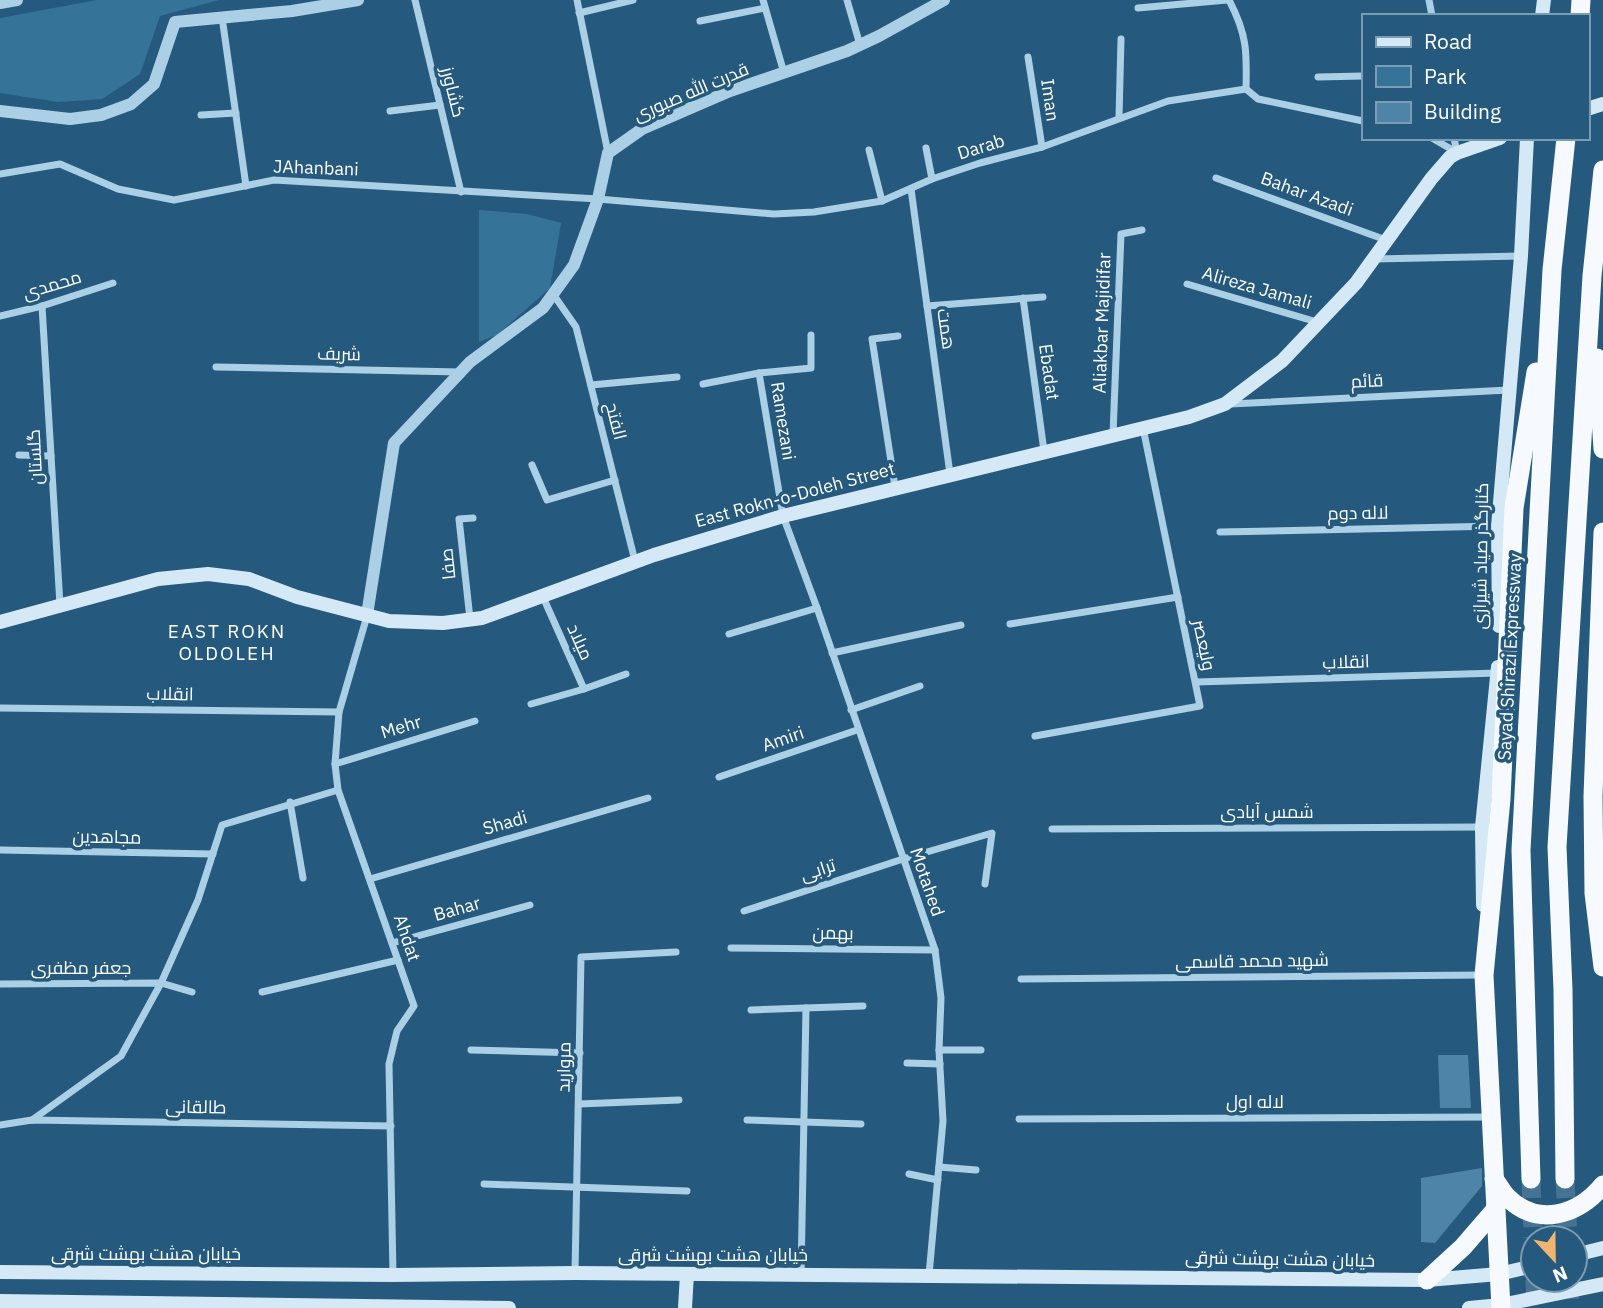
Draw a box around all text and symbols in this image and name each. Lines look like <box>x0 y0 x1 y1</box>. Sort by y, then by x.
legend <box>1362 14 1589 140</box>
text: Road <box>1424 27 1472 55</box>
street label: قدرت الله صبوری <box>630 57 752 126</box>
text: Park <box>1424 62 1467 90</box>
street label: کشاورز <box>436 63 471 120</box>
street label: Iman <box>1036 77 1065 123</box>
text: Building <box>1424 97 1501 125</box>
street label: Darab <box>954 128 1007 165</box>
street label: JAhanbani <box>273 155 359 180</box>
street label: Bahar Azadi <box>1258 166 1357 221</box>
street label: Aliakbar Majidifar <box>1088 252 1115 394</box>
street label: Alireza Jamali <box>1200 261 1315 314</box>
street label: محمدی <box>20 265 84 304</box>
street label: همت <box>932 307 961 351</box>
street label: شریف <box>317 342 361 365</box>
street label: Ebadat <box>1034 342 1065 402</box>
street label: قائم <box>1350 368 1384 394</box>
street label: Ramezani <box>766 380 801 462</box>
street label: الفتح <box>600 400 632 442</box>
street label: گلستان <box>22 429 47 485</box>
street label: East Rokn-o-Doleh Street <box>692 457 897 532</box>
street label: کنارگذر صیاد شیرازی <box>1468 482 1493 630</box>
street label: لاله دوم <box>1327 500 1389 526</box>
street label: صفا <box>434 547 461 581</box>
street label: Sayad Shirazi Expressway <box>1493 553 1526 761</box>
street label: ولیعصر <box>1188 616 1221 673</box>
district label: EAST ROKN OLDOLEH <box>168 619 286 665</box>
street label: میلاد <box>562 620 599 664</box>
street label: انقلاب <box>1322 649 1370 674</box>
street label: انقلاب <box>146 682 194 705</box>
street label: Mehr <box>378 709 424 744</box>
street label: Amiri <box>759 721 807 756</box>
street label: شمس آبادی <box>1220 800 1314 823</box>
street label: Shadi <box>480 805 530 840</box>
street label: مجاهدین <box>72 824 142 849</box>
street label: Motahed <box>905 844 950 919</box>
street label: ترابی <box>797 853 839 886</box>
street label: Bahar <box>431 891 483 926</box>
street label: Ahdat <box>389 911 426 964</box>
street label: بهمن <box>812 921 854 944</box>
street label: شهید محمد قاسمی <box>1175 948 1329 973</box>
street label: جعفر مظفری <box>31 956 131 979</box>
street label: مروارید <box>552 1041 575 1093</box>
street label: لاله اول <box>1226 1090 1284 1113</box>
street label: طالقانی <box>165 1094 227 1119</box>
north arrow <box>1519 1224 1589 1294</box>
street label: خیابان هشت بهشت شرقی <box>51 1242 241 1265</box>
street label: خیابان هشت بهشت شرقی <box>618 1243 808 1266</box>
street label: خیابان هشت بهشت شرقی <box>1185 1245 1375 1272</box>
text: N <box>1549 1261 1571 1288</box>

